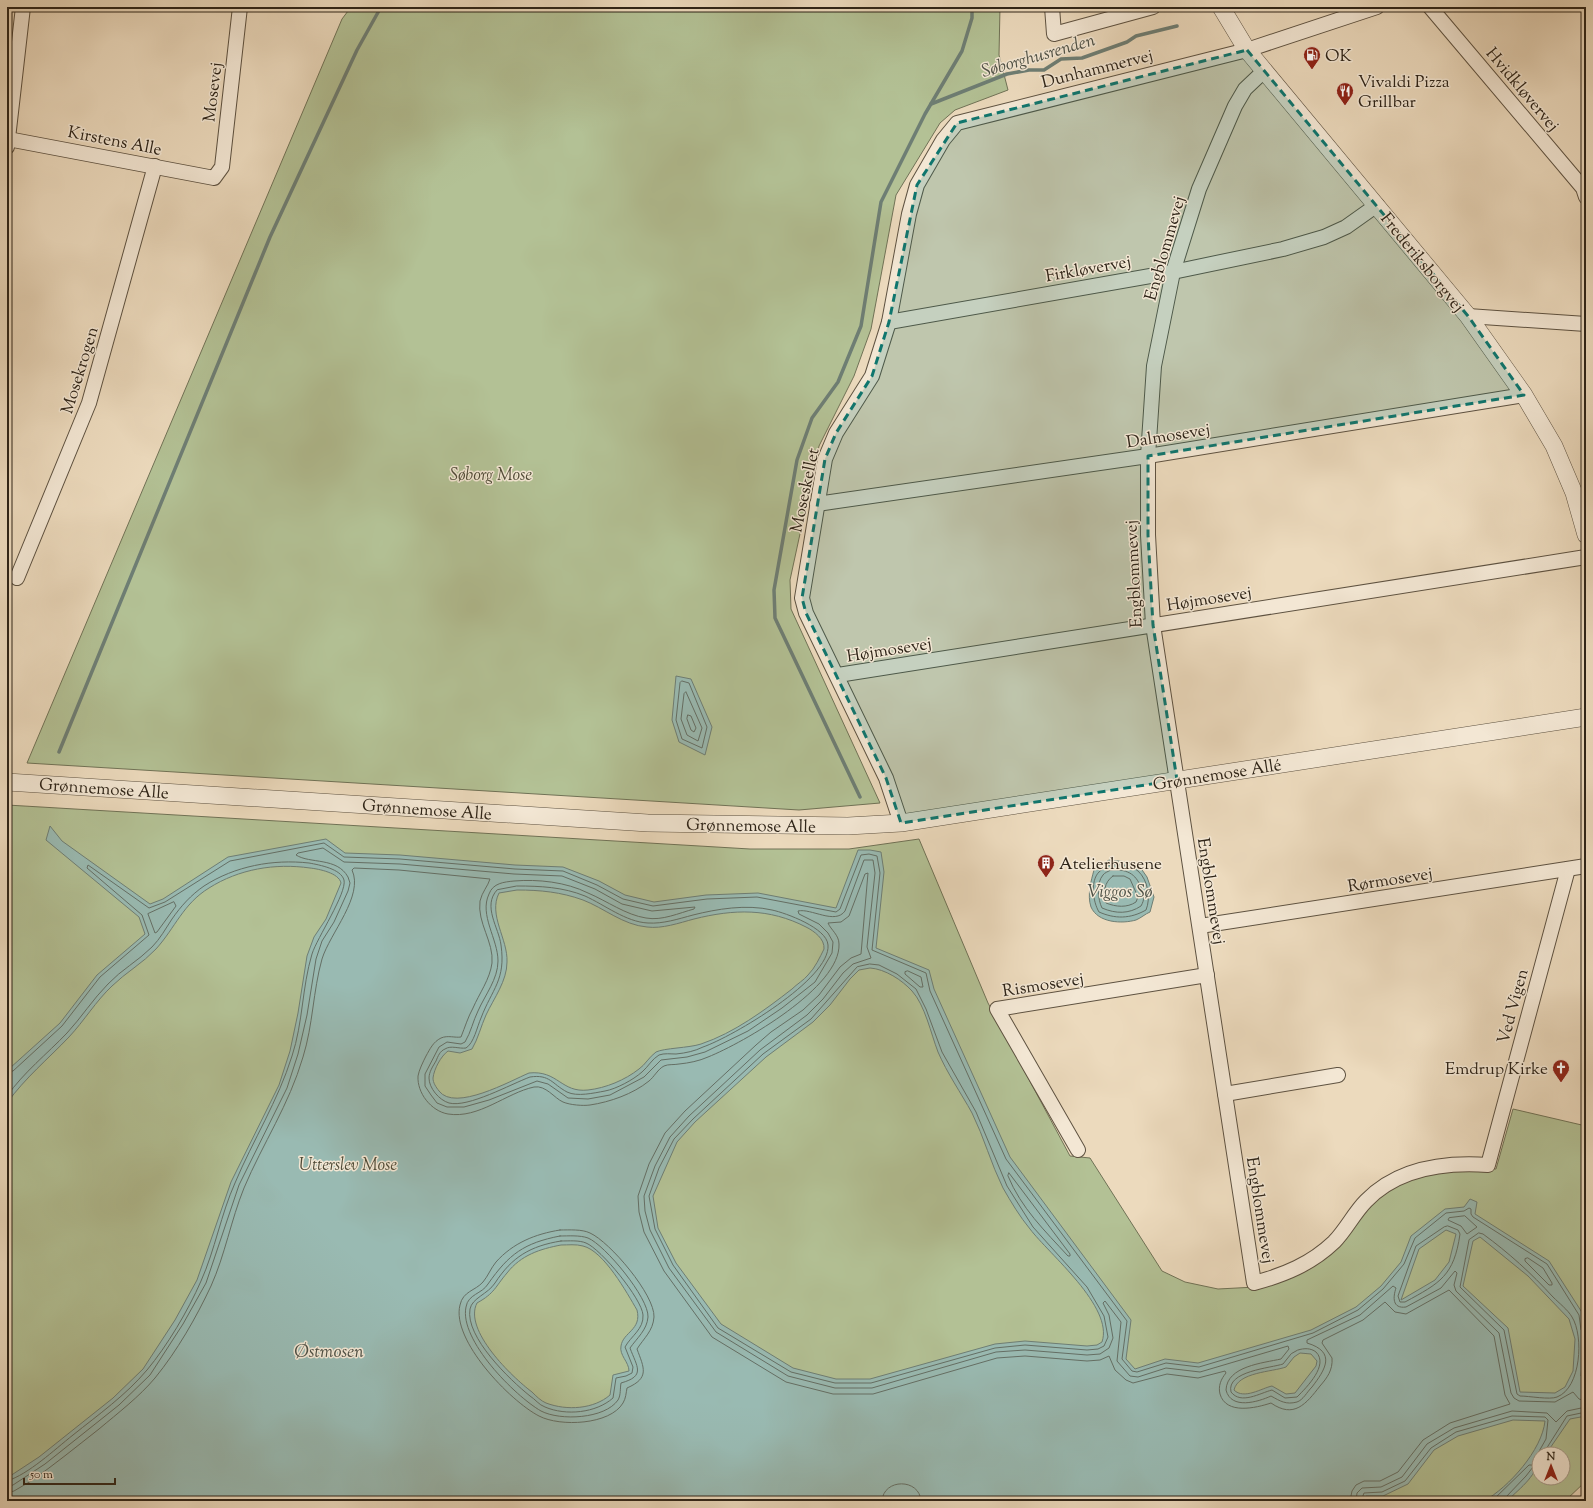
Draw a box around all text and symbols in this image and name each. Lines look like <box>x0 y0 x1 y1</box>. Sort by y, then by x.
water label: Søborghusrenden <box>978 28 1099 86</box>
street label: Hvidkløvervej <box>1479 43 1564 137</box>
street label: Dunhammervej <box>1039 44 1156 95</box>
fuel station icon: OK <box>1302 45 1322 70</box>
place label: OK <box>1325 45 1352 69</box>
street label: Mosevej <box>198 61 230 123</box>
place label: Vivaldi Pizza Grillbar <box>1358 71 1450 115</box>
restaurant icon: Vivaldi Pizza Grillbar <box>1335 81 1355 106</box>
street label: Kirstens Alle <box>66 121 164 163</box>
street label: Engblommevej <box>1140 193 1192 304</box>
street label: Frederiksborgvej <box>1374 208 1469 318</box>
street label: Firkløvervej <box>1044 251 1133 289</box>
street label: Mosekrogen <box>56 324 106 417</box>
street label: Dalmosevej <box>1125 419 1212 455</box>
street label: Moseskellet <box>785 446 827 535</box>
park label: Søborg Mose <box>450 464 532 488</box>
street label: Engblommevej <box>1120 519 1150 628</box>
street label: Højmosevej <box>1165 581 1254 619</box>
street label: Højmosevej <box>845 632 934 670</box>
street label: Grønnemose Allé <box>1151 754 1283 798</box>
street label: Grønnemose Alle <box>38 773 170 807</box>
street label: Grønnemose Alle <box>361 794 493 828</box>
street label: Grønnemose Alle <box>686 814 816 840</box>
street label: Engblommevej <box>1190 836 1230 946</box>
building icon: Atelierhusene <box>1036 853 1056 878</box>
place label: Atelierhusene <box>1059 853 1162 877</box>
street label: Rørmosevej <box>1346 862 1435 900</box>
water label: Viggos Sø <box>1087 880 1153 906</box>
street label: Ved Vigen <box>1492 966 1535 1047</box>
street label: Rismosevej <box>1001 968 1086 1004</box>
place label: Emdrup Kirke <box>1445 1058 1548 1082</box>
church icon: Emdrup Kirke <box>1551 1058 1571 1083</box>
park label: Utterslev Mose <box>299 1154 397 1178</box>
street label: Engblommevej <box>1239 1155 1279 1265</box>
water label: Østmosen <box>294 1340 364 1366</box>
north arrow <box>1531 1446 1571 1486</box>
text: N <box>1546 1449 1556 1465</box>
scale bar <box>24 1460 115 1486</box>
text: 50 m <box>29 1466 53 1484</box>

